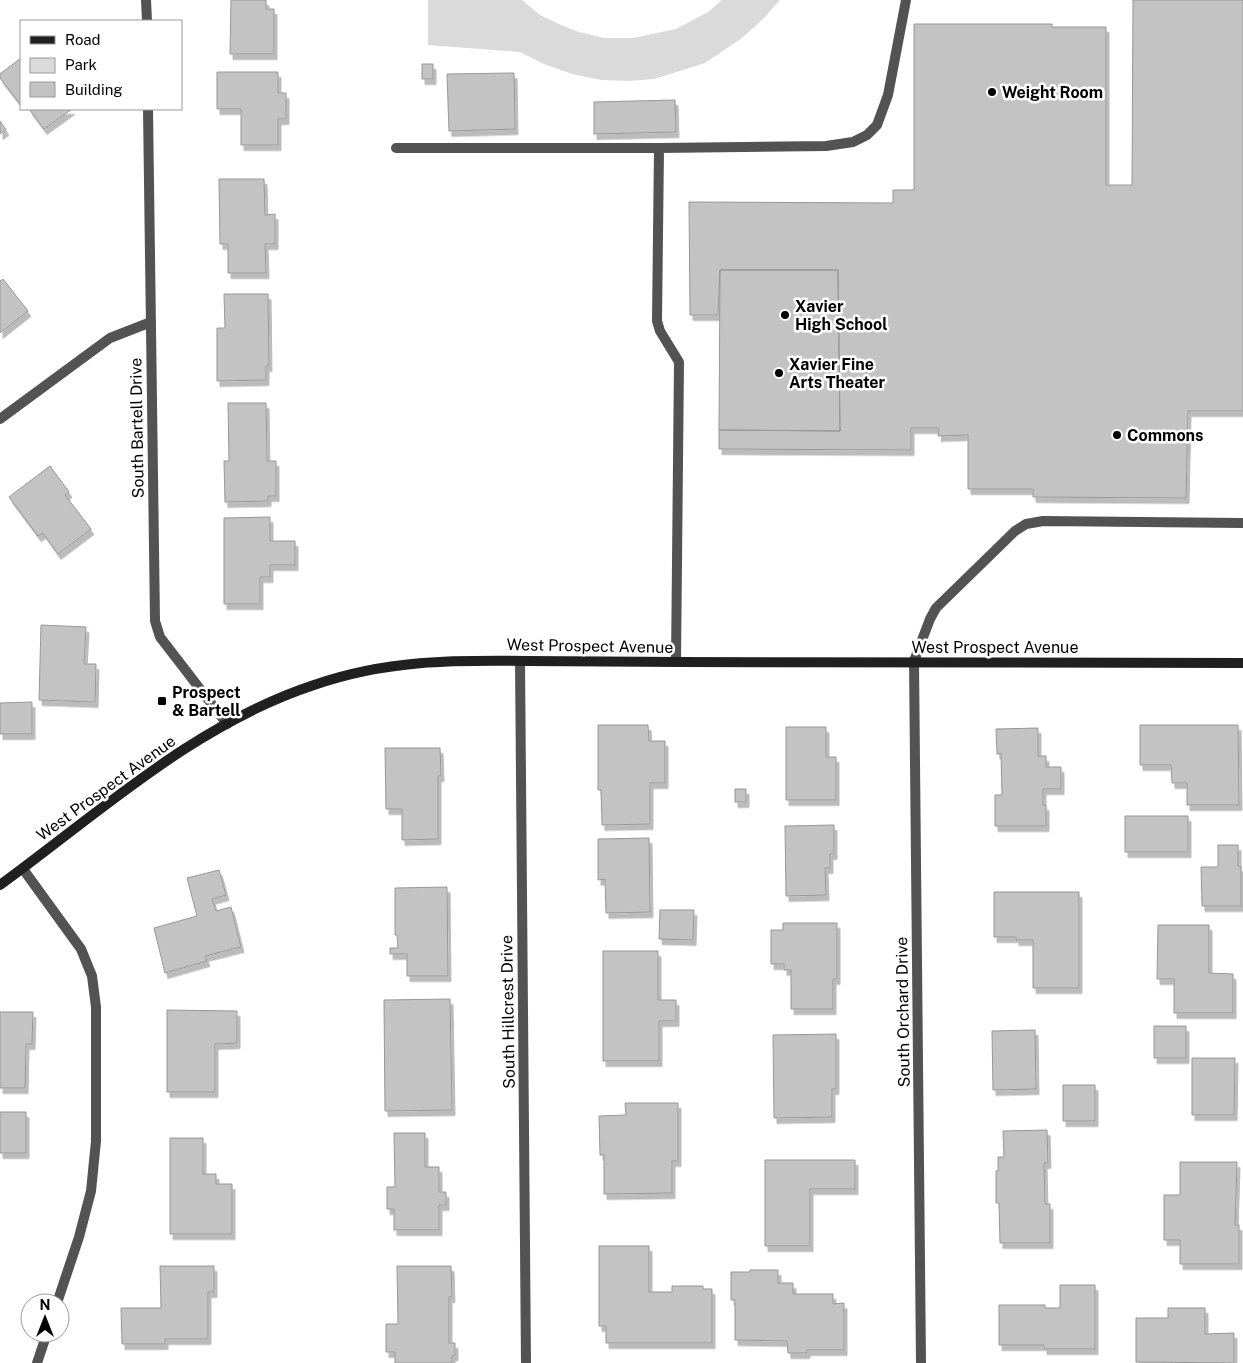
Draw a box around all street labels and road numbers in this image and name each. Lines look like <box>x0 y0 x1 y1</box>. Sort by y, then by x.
street label: South Bartell Drive <box>126 358 148 498</box>
street label: West Prospect Avenue <box>506 635 674 657</box>
street label: West Prospect Avenue <box>912 638 1078 657</box>
street label: West Prospect Avenue <box>33 731 179 845</box>
street label: South Hillcrest Drive <box>497 935 519 1089</box>
street label: South Orchard Drive <box>892 937 914 1087</box>

